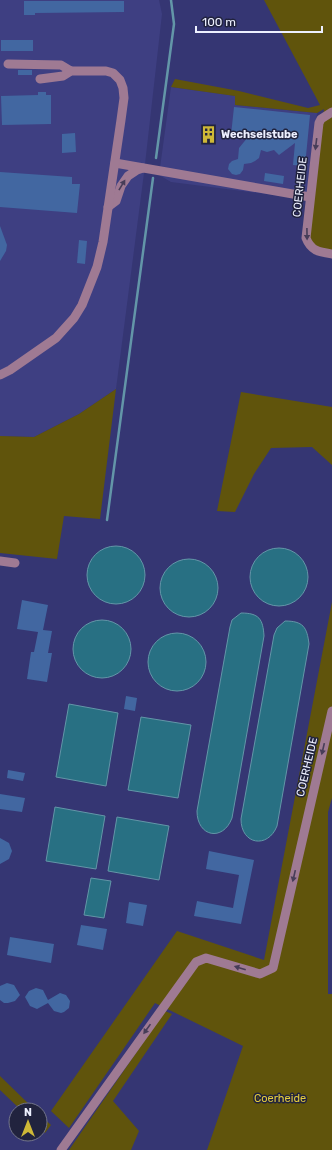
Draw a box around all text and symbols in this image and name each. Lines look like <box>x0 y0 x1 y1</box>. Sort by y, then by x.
scale bar <box>196 8 322 34</box>
text: 100 m <box>202 15 236 29</box>
building icon: Wechselstube <box>198 124 218 144</box>
place label: Wechselstube <box>221 128 298 141</box>
one-way arrow <box>313 138 320 150</box>
street label: COERHEIDE <box>290 156 310 218</box>
one-way arrow <box>119 179 126 191</box>
one-way arrow <box>304 228 310 241</box>
street label: COERHEIDE <box>294 736 320 798</box>
one-way arrow <box>320 743 326 755</box>
one-way arrow <box>291 869 297 882</box>
one-way arrow <box>234 965 246 971</box>
one-way arrow <box>143 1024 151 1035</box>
park label: Coerheide <box>254 1092 306 1105</box>
north arrow <box>8 1102 48 1142</box>
text: N <box>24 1106 32 1119</box>

